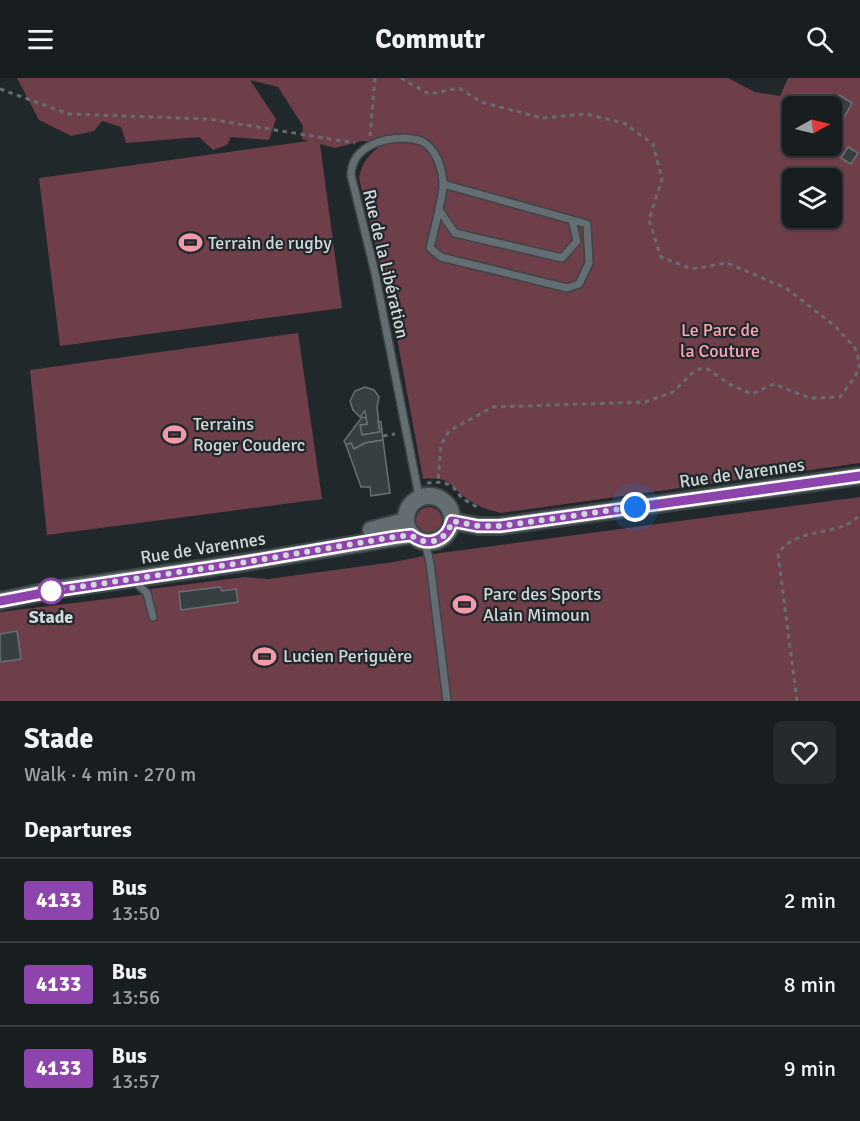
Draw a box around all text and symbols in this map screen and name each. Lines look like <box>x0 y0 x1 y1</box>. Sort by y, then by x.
icon: menu <box>24 23 57 56</box>
text: Commutr <box>375 23 485 56</box>
icon: search <box>803 23 836 56</box>
north arrow <box>782 96 842 156</box>
map controls <box>782 96 842 228</box>
button: layers <box>782 168 842 228</box>
street label: Rue de la Libération <box>358 187 414 341</box>
sports icon: Terrain de rugby <box>177 230 203 256</box>
place label: Terrain de rugby <box>208 232 332 254</box>
park label: Le Parc de la Couture <box>680 319 760 362</box>
place label: Terrains Roger Couderc <box>193 413 305 456</box>
sports icon: Terrains Roger Couderc <box>162 421 188 447</box>
street label: Rue de Varennes <box>678 453 806 493</box>
your location <box>620 492 650 522</box>
street label: Rue de Varennes <box>139 527 267 569</box>
marker: Stade <box>38 578 64 604</box>
place label: Parc des Sports Alain Mimoun <box>483 583 601 626</box>
sports icon: Parc des Sports Alain Mimoun <box>452 591 478 617</box>
place label: Stade <box>29 606 73 628</box>
sports icon: Lucien Periguère <box>252 643 278 669</box>
place label: Lucien Periguère <box>283 645 412 667</box>
button: heart <box>773 721 836 784</box>
text: Stade <box>24 722 93 756</box>
text: Walk · 4 min · 270 m <box>24 762 196 787</box>
text: Departures <box>24 816 132 843</box>
text: Bus <box>111 874 147 901</box>
text: 4133 <box>36 887 81 913</box>
text: 2 min <box>784 887 836 914</box>
text: 13:50 <box>111 901 160 926</box>
text: Bus <box>111 958 147 985</box>
text: 4133 <box>36 971 81 997</box>
text: 8 min <box>784 971 836 998</box>
text: 13:56 <box>111 985 160 1010</box>
text: Bus <box>111 1042 147 1069</box>
text: 4133 <box>36 1055 81 1081</box>
text: 9 min <box>784 1055 836 1082</box>
text: 13:57 <box>111 1069 160 1094</box>

